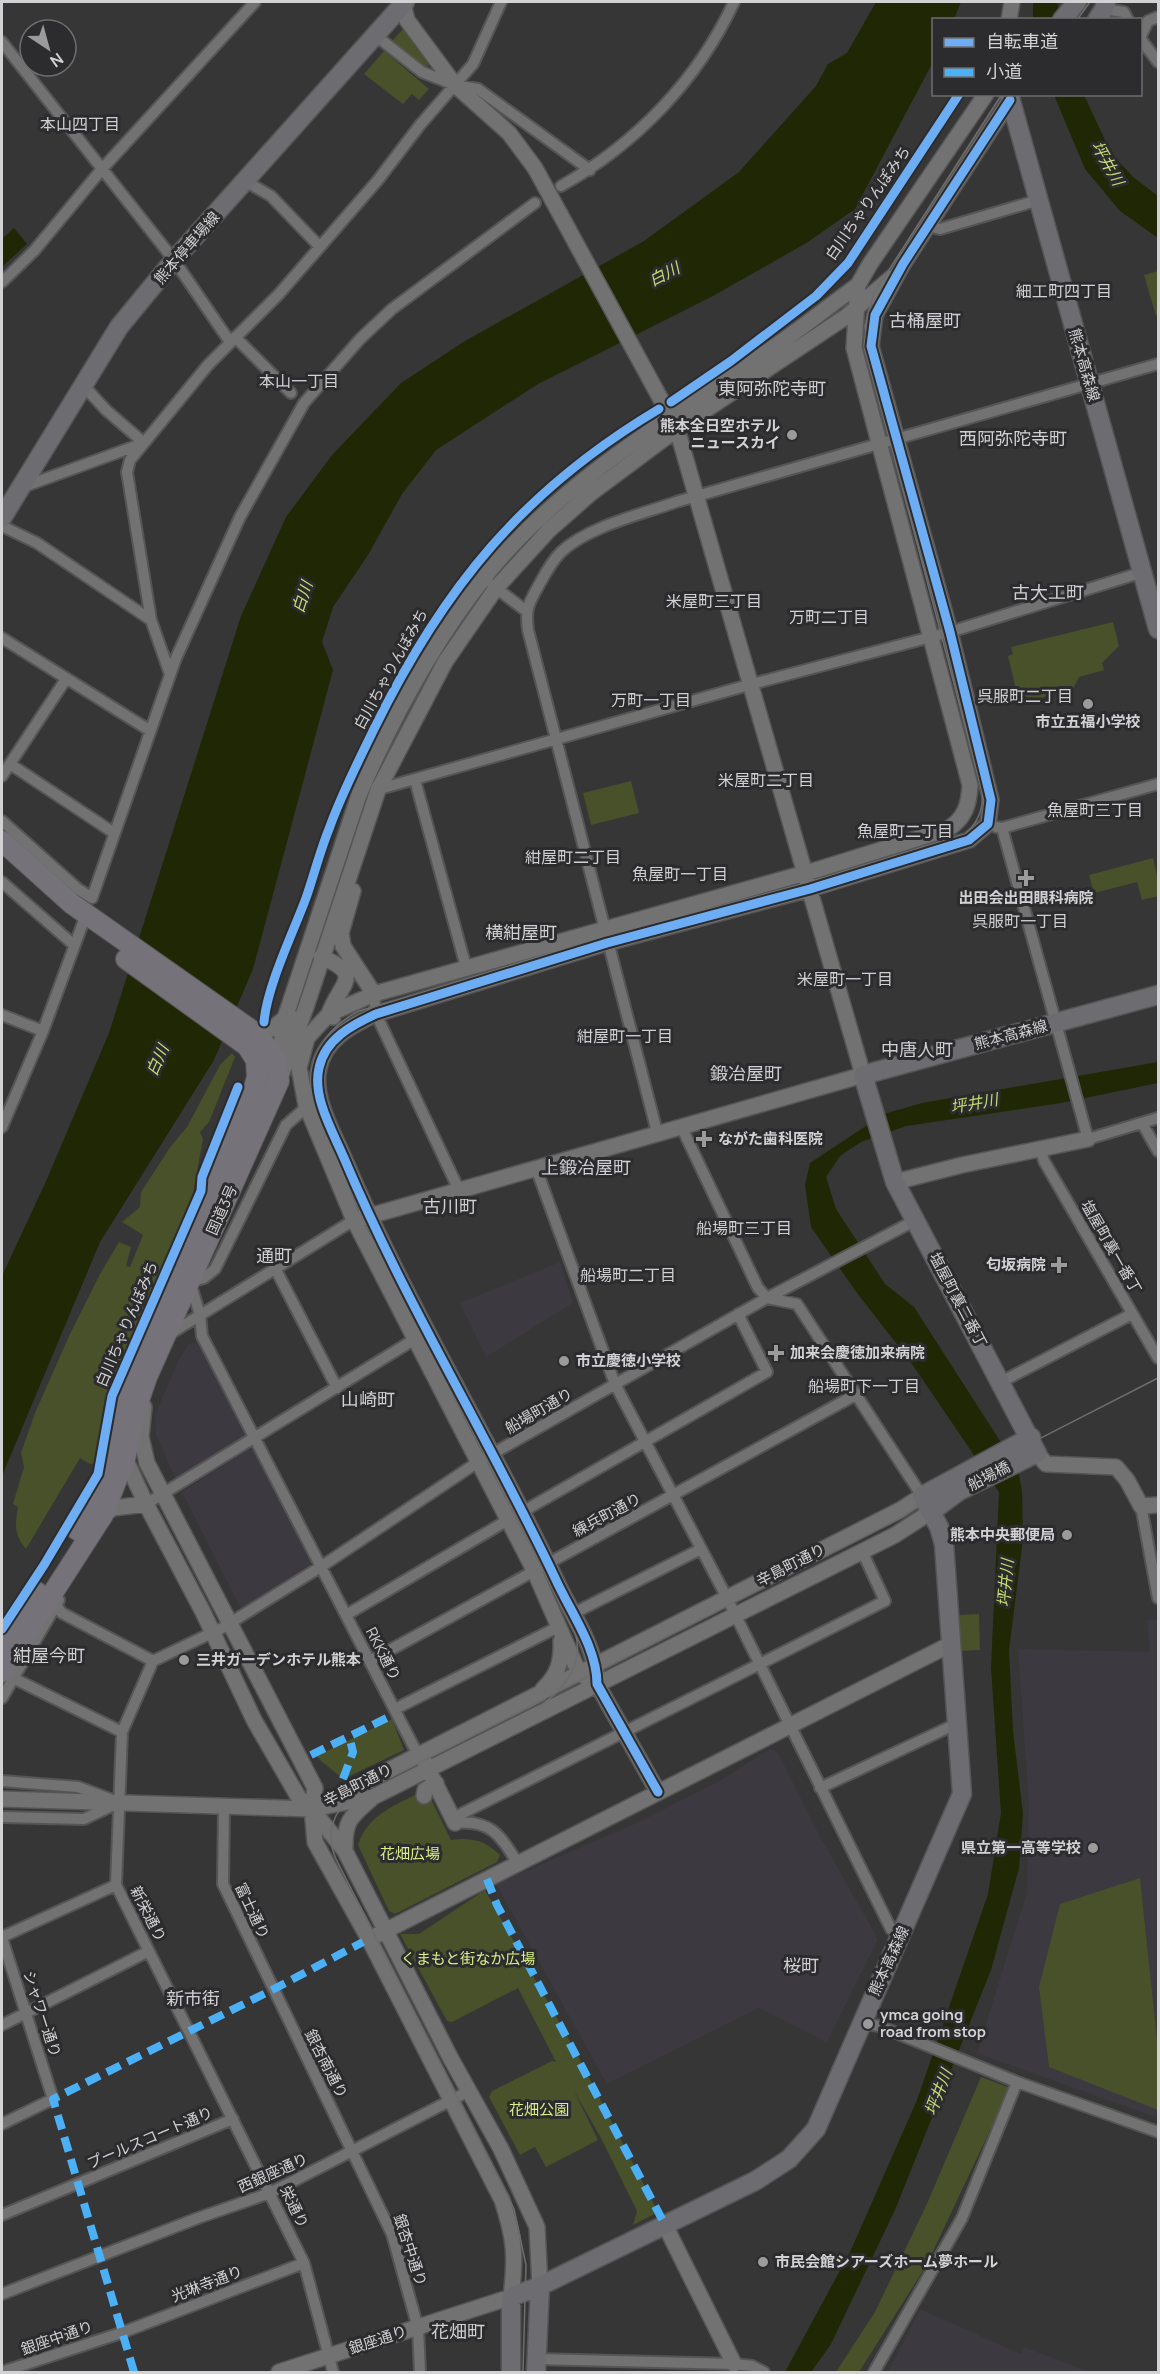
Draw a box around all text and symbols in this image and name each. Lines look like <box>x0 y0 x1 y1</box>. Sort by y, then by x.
north arrow <box>18 18 78 78</box>
legend <box>932 18 1142 96</box>
text: 自転車道 <box>986 29 1058 53</box>
text: N <box>46 48 68 72</box>
text: 小道 <box>986 59 1022 83</box>
district label: 本山四丁目 <box>40 113 120 135</box>
water label: 坪井川 <box>1087 137 1130 191</box>
street label: 白川ちゃりんぽみち <box>820 141 915 264</box>
street label: 熊本停車場線 <box>149 207 224 289</box>
water label: 白川 <box>645 256 685 291</box>
district label: 細工町四丁目 <box>1016 280 1112 302</box>
district label: 古桶屋町 <box>889 308 961 332</box>
street label: 熊本高森線 <box>1064 326 1105 404</box>
district label: 本山一丁目 <box>259 370 339 392</box>
district label: 東阿弥陀寺町 <box>718 376 826 400</box>
place label: 熊本全日空ホテル ニュースカイ <box>660 415 780 453</box>
district label: 西阿弥陀寺町 <box>959 426 1067 450</box>
marker: 熊本全日空ホテル ニュースカイ <box>785 428 799 442</box>
water label: 白川 <box>287 576 318 616</box>
district label: 古大工町 <box>1012 580 1084 604</box>
district label: 米屋町三丁目 <box>666 590 762 612</box>
street label: 白川ちゃりんぽみち <box>349 605 432 733</box>
district label: 万町二丁目 <box>789 606 869 628</box>
district label: 呉服町二丁目 <box>977 685 1073 707</box>
district label: 万町一丁目 <box>611 689 691 711</box>
marker: 市立五福小学校 <box>1081 697 1095 711</box>
place label: 市立五福小学校 <box>1035 711 1141 732</box>
district label: 米屋町二丁目 <box>718 769 814 791</box>
district label: 魚屋町三丁目 <box>1047 799 1143 821</box>
district label: 魚屋町二丁目 <box>857 820 953 842</box>
district label: 紺屋町二丁目 <box>525 846 621 868</box>
district label: 魚屋町一丁目 <box>632 863 728 885</box>
marker: 出田会出田眼科病院 <box>1017 869 1035 887</box>
place label: 出田会出田眼科病院 <box>958 887 1094 908</box>
district label: 呉服町一丁目 <box>972 910 1068 932</box>
district label: 横紺屋町 <box>485 920 557 944</box>
district label: 米屋町一丁目 <box>797 968 893 990</box>
street label: 熊本高森線 <box>972 1015 1050 1054</box>
district label: 紺屋町一丁目 <box>577 1025 673 1047</box>
district label: 中唐人町 <box>881 1037 953 1061</box>
water label: 白川 <box>140 1039 174 1079</box>
district label: 鍛冶屋町 <box>710 1061 782 1085</box>
water label: 坪井川 <box>948 1088 1002 1118</box>
place label: ながた歯科医院 <box>718 1128 823 1149</box>
marker: ながた歯科医院 <box>695 1130 713 1148</box>
district label: 上鍛冶屋町 <box>541 1155 631 1179</box>
street label: 国道3号 <box>201 1181 242 1238</box>
district label: 古川町 <box>423 1194 477 1218</box>
street label: 塩屋町裏一番丁 <box>1076 1196 1147 1297</box>
district label: 船場町三丁目 <box>696 1217 792 1239</box>
district label: 通町 <box>256 1243 292 1267</box>
street label: 塩屋町裏二番丁 <box>925 1248 992 1351</box>
place label: 匂坂病院 <box>986 1254 1046 1275</box>
marker: 匂坂病院 <box>1050 1256 1068 1274</box>
street label: 白川ちゃりんぽみち <box>90 1258 163 1390</box>
district label: 船場町二丁目 <box>580 1264 676 1286</box>
place label: 加来会慶徳加来病院 <box>790 1342 925 1363</box>
marker: 加来会慶徳加来病院 <box>767 1344 785 1362</box>
place label: 市立慶徳小学校 <box>576 1350 681 1371</box>
marker: 市立慶徳小学校 <box>557 1354 571 1368</box>
district label: 船場町下一丁目 <box>808 1375 920 1397</box>
street label: 船場町通り <box>501 1383 576 1438</box>
district label: 山崎町 <box>341 1387 395 1411</box>
street label: 船場橋 <box>964 1456 1014 1495</box>
street label: 練兵町通り <box>569 1488 645 1541</box>
place label: 熊本中央郵便局 <box>950 1524 1055 1545</box>
marker: 熊本中央郵便局 <box>1060 1528 1074 1542</box>
street label: 辛島町通り <box>753 1538 829 1591</box>
water label: 坪井川 <box>992 1556 1018 1608</box>
street label: RKK通り <box>361 1623 406 1684</box>
district label: 紺屋今町 <box>13 1643 85 1667</box>
place label: 三井ガーデンホテル熊本 <box>196 1649 361 1670</box>
marker: 三井ガーデンホテル熊本 <box>177 1653 191 1667</box>
street label: 辛島町通り <box>320 1758 396 1811</box>
place label: 県立第一高等学校 <box>961 1837 1081 1858</box>
marker: 県立第一高等学校 <box>1086 1841 1100 1855</box>
park label: 花畑広場 <box>380 1843 440 1864</box>
street label: 富士通り <box>230 1879 275 1942</box>
street label: 新栄通り <box>125 1882 171 1945</box>
street label: 熊本高森線 <box>863 1922 914 1999</box>
park label: くまもと街なか広場 <box>401 1948 535 1969</box>
district label: 桜町 <box>783 1953 819 1977</box>
street label: シャワー通り <box>19 1968 66 2060</box>
district label: 新市街 <box>166 1986 220 2010</box>
place label: ymca going road from stop <box>880 2004 986 2042</box>
marker: ymca going road from stop <box>861 2017 875 2031</box>
street label: 銀杏南通り <box>300 2026 353 2102</box>
water label: 坪井川 <box>919 2064 958 2118</box>
park label: 花畑公園 <box>509 2099 569 2120</box>
street label: プールスコート通り <box>84 2101 216 2174</box>
street label: 西銀座通り <box>234 2148 311 2197</box>
street label: 栄通り <box>275 2182 314 2232</box>
street label: 銀杏中通り <box>389 2211 432 2289</box>
place label: 市民会館シアーズホーム夢ホール <box>775 2251 998 2272</box>
marker: 市民会館シアーズホーム夢ホール <box>756 2255 770 2269</box>
street label: 光琳寺通り <box>168 2260 246 2307</box>
street label: 銀座中通り <box>18 2315 96 2360</box>
district label: 花畑町 <box>431 2319 485 2343</box>
street label: 銀座通り <box>346 2320 410 2359</box>

